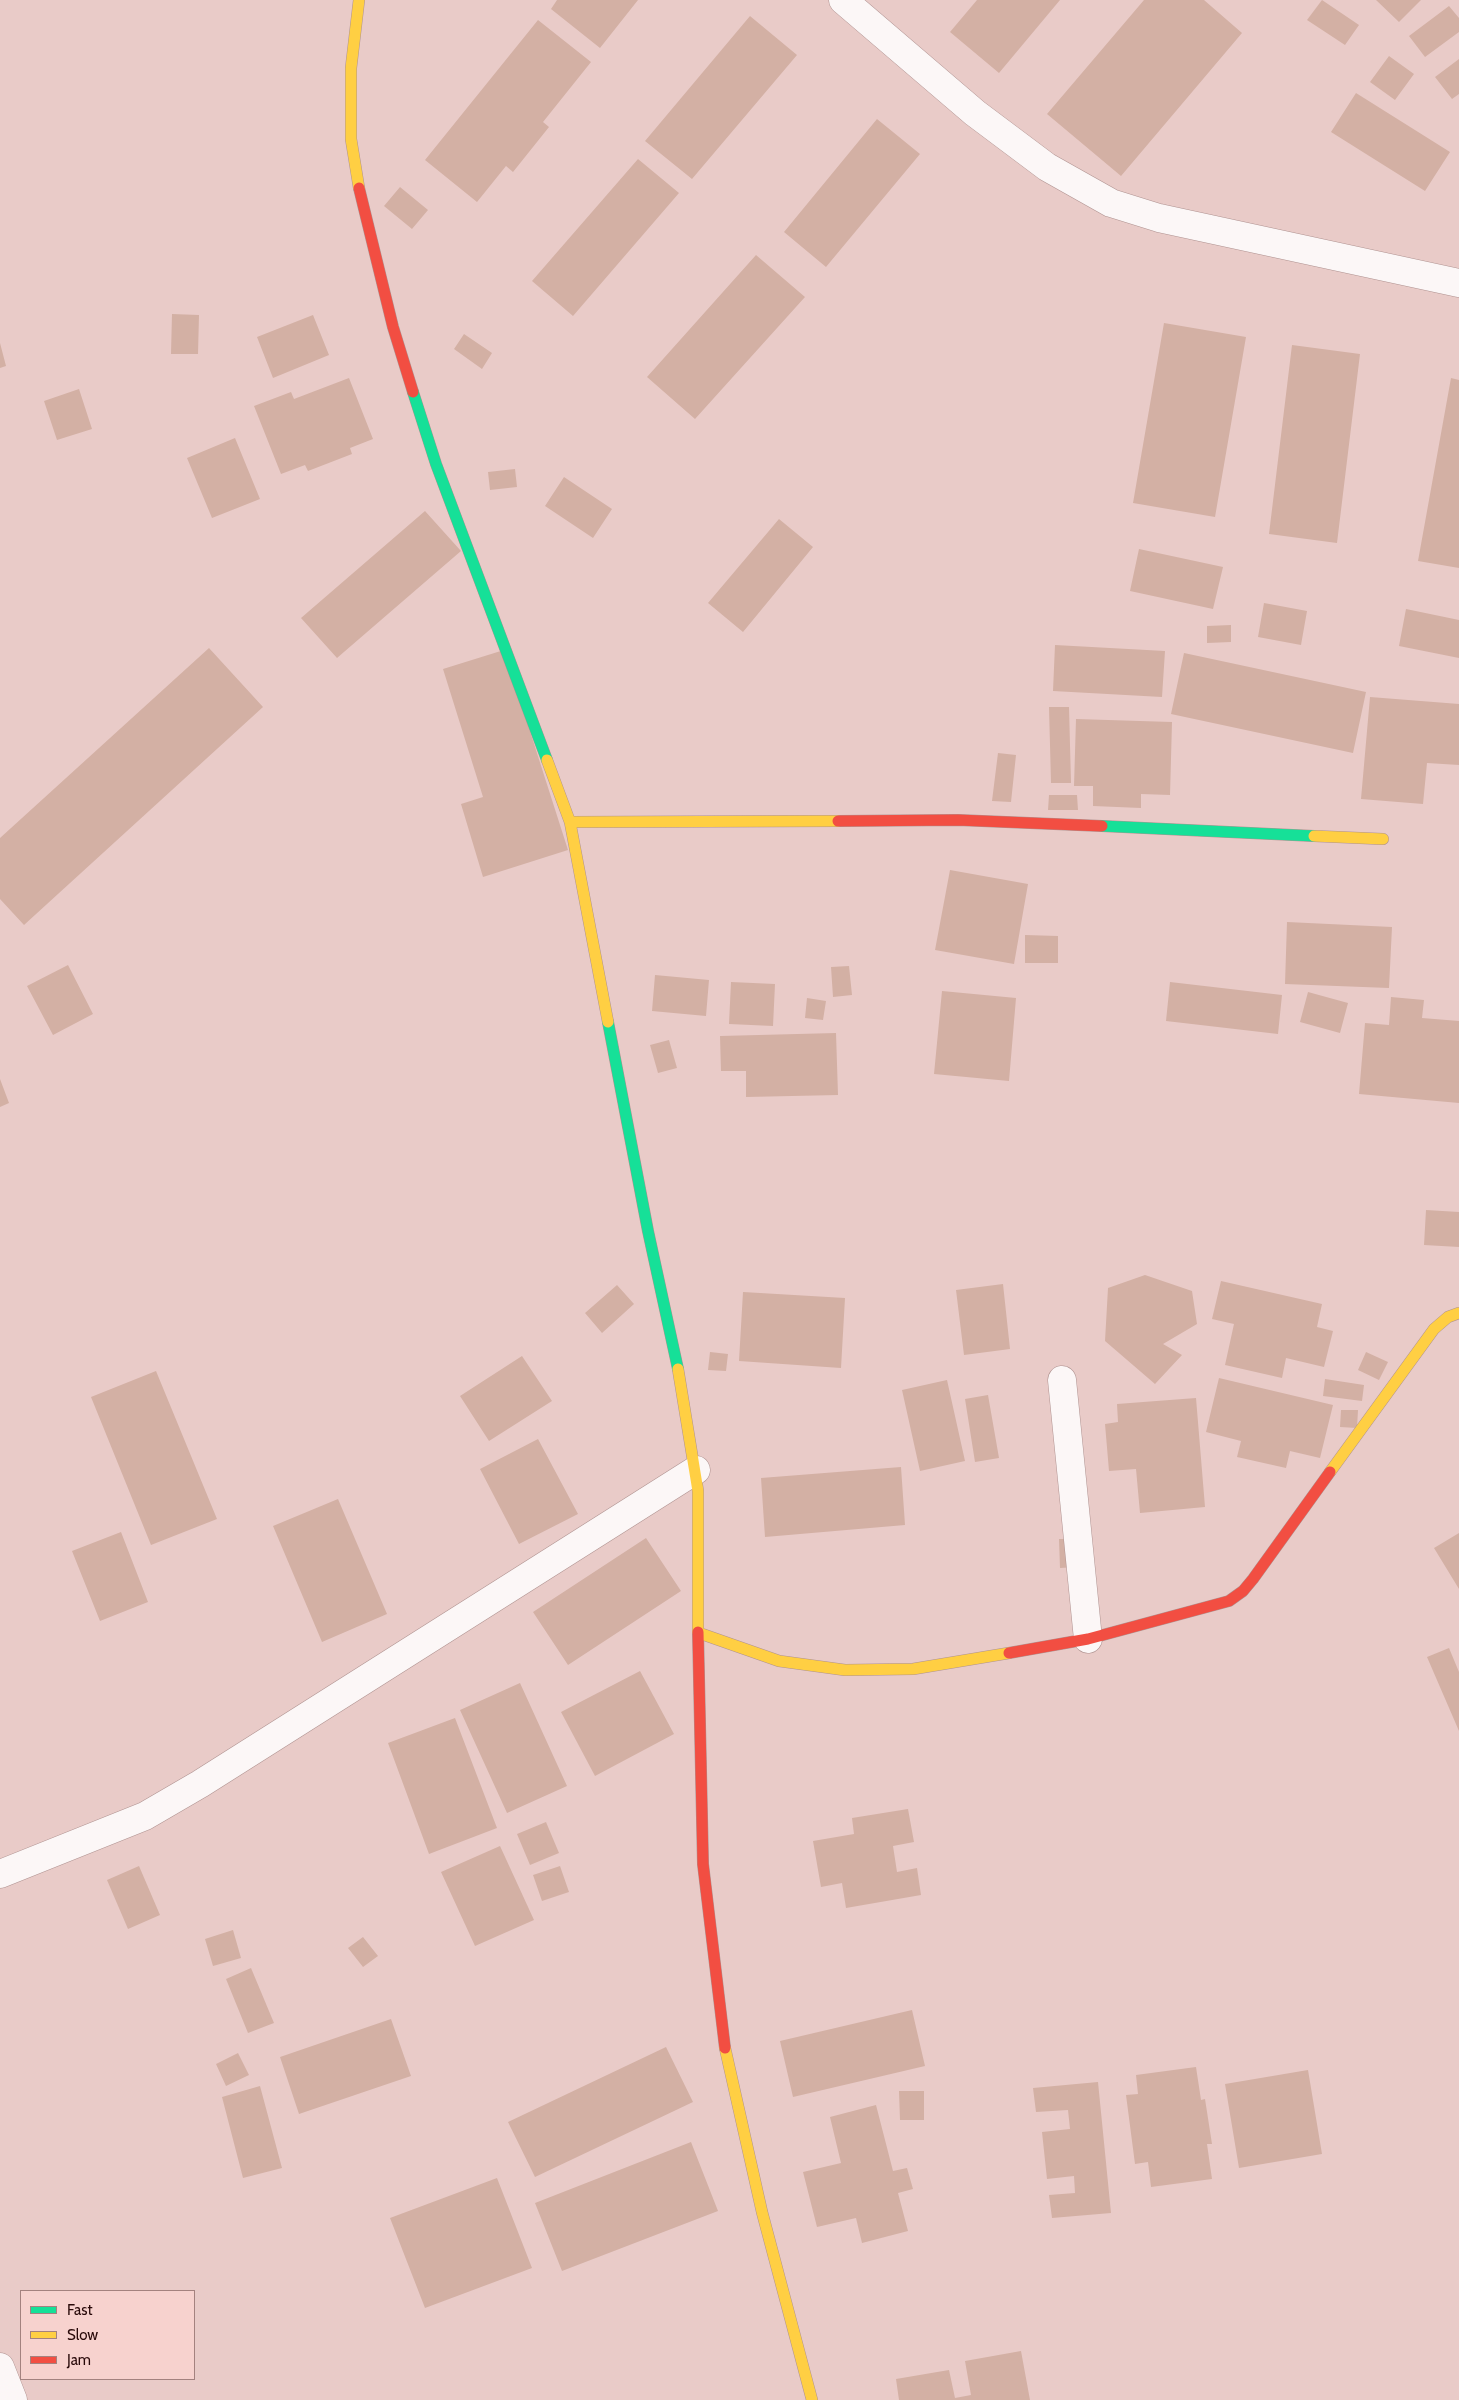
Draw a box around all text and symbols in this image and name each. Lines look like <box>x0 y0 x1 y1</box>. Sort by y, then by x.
legend <box>20 2290 195 2380</box>
text: Fast <box>67 2301 92 2319</box>
text: Slow <box>67 2326 98 2344</box>
text: Jam <box>67 2351 91 2369</box>

